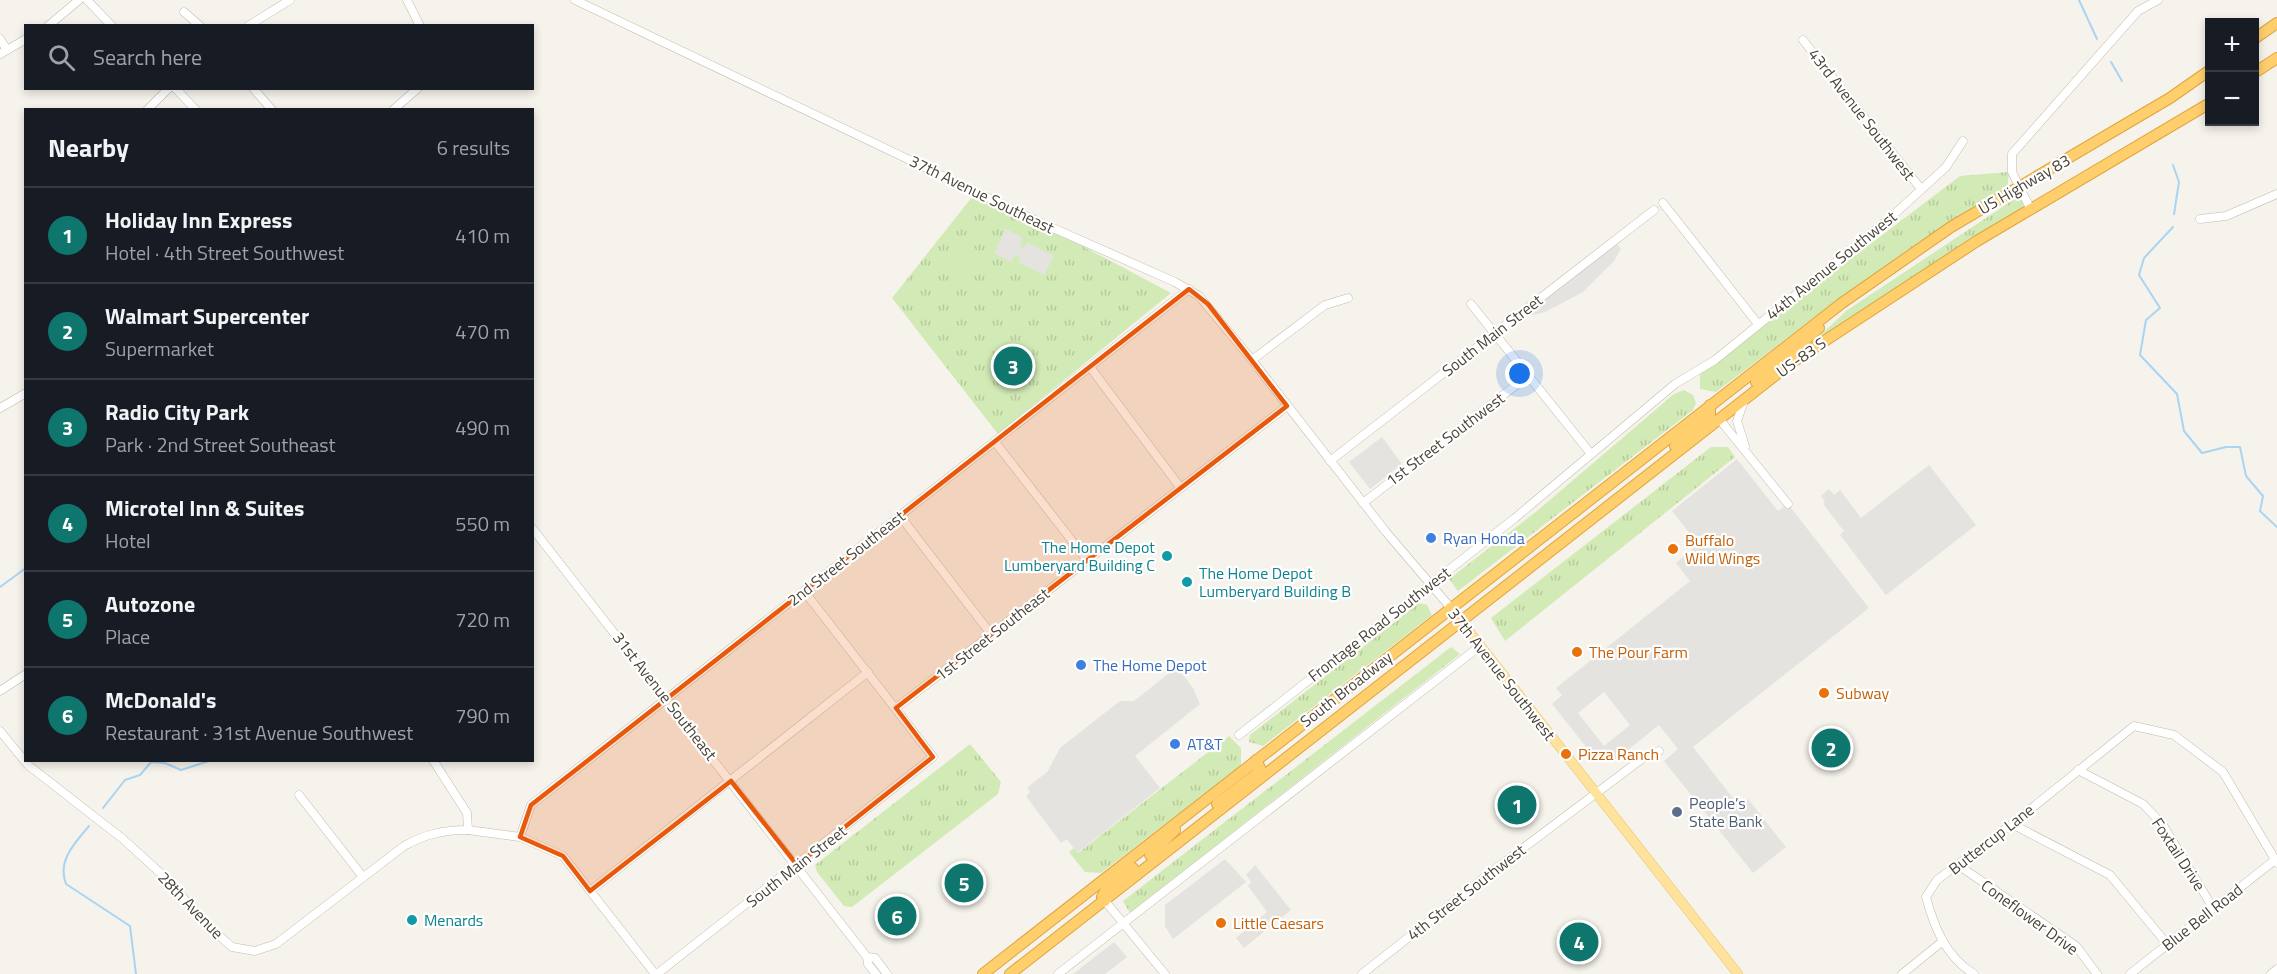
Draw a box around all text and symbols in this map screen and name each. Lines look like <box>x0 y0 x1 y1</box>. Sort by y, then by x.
map controls <box>2205 18 2259 126</box>
button: + <box>2205 18 2259 72</box>
search box <box>24 24 534 90</box>
text: Search here <box>93 40 202 74</box>
icon: search <box>45 41 78 74</box>
street label: 43rd Avenue Southwest <box>1803 43 1921 185</box>
button: − <box>2205 72 2259 126</box>
text: Nearby <box>48 128 129 167</box>
text: 6 results <box>437 132 510 163</box>
street label: US Highway 83 <box>1974 148 2074 220</box>
street label: 37th Avenue Southeast <box>906 149 1059 240</box>
text: Holiday Inn Express <box>105 203 292 237</box>
street label: 44th Avenue Southwest <box>1760 204 1902 325</box>
text: 1 <box>62 220 73 251</box>
text: 410 m <box>455 220 510 251</box>
text: Hotel · 4th Street Southwest <box>105 237 344 268</box>
street label: South Main Street <box>1437 288 1548 382</box>
text: Walmart Supercenter <box>105 299 309 333</box>
text: 2 <box>62 316 73 347</box>
text: 470 m <box>455 316 510 347</box>
street label: US-83 S <box>1771 331 1831 383</box>
text: Supermarket <box>105 333 214 364</box>
pin: 3 <box>994 344 1032 388</box>
your location <box>1505 359 1534 388</box>
street label: 1st Street Southwest <box>1381 386 1510 492</box>
text: Radio City Park <box>105 395 249 429</box>
text: 3 <box>62 412 73 443</box>
text: 490 m <box>455 412 510 443</box>
text: Park · 2nd Street Southeast <box>105 429 336 460</box>
text: Microtel Inn & Suites <box>105 491 304 525</box>
street label: 2nd Street Southeast <box>782 504 910 612</box>
text: 4 <box>62 508 73 539</box>
text: 550 m <box>455 508 510 539</box>
text: Hotel <box>105 525 151 556</box>
place label: Ryan Honda <box>1443 526 1525 550</box>
place label: Buffalo Wild Wings <box>1685 528 1760 570</box>
marker: Ryan Honda <box>1424 531 1438 545</box>
place label: The Home Depot Lumberyard Building C <box>1004 535 1155 577</box>
marker: Buffalo Wild Wings <box>1666 542 1680 556</box>
marker: The Home Depot Lumberyard Building C <box>1160 549 1174 563</box>
street label: Frontage Road Southwest <box>1303 560 1456 687</box>
place label: The Home Depot Lumberyard Building B <box>1199 561 1351 603</box>
marker: The Home Depot Lumberyard Building B <box>1180 575 1194 589</box>
street label: 1st Street Southeast <box>930 581 1055 686</box>
text: Autozone <box>105 587 195 621</box>
street label: 37th Avenue Southwest <box>1443 603 1562 746</box>
text: 5 <box>62 604 73 635</box>
text: 720 m <box>455 604 510 635</box>
text: Place <box>105 621 150 652</box>
street label: 31st Avenue Southeast <box>607 627 723 766</box>
place label: The Pour Farm <box>1589 640 1688 664</box>
street label: South Broadway <box>1295 645 1397 733</box>
marker: The Pour Farm <box>1570 645 1584 659</box>
place label: The Home Depot <box>1093 653 1207 677</box>
marker: The Home Depot <box>1074 658 1088 672</box>
place label: Subway <box>1836 681 1890 705</box>
text: McDonald's <box>105 683 216 717</box>
marker: Subway <box>1817 686 1831 700</box>
text: 6 <box>62 700 73 731</box>
text: 790 m <box>455 700 510 731</box>
text: Restaurant · 31st Avenue Southwest <box>105 717 413 748</box>
pin: 2 <box>1812 726 1850 771</box>
place label: AT&T <box>1187 732 1223 756</box>
marker: AT&T <box>1168 737 1182 751</box>
place label: Pizza Ranch <box>1578 742 1659 766</box>
marker: Pizza Ranch <box>1559 747 1573 761</box>
pin: 1 <box>1498 782 1537 828</box>
place label: People’s State Bank <box>1689 791 1763 833</box>
street label: Buttercup Lane <box>1943 798 2039 880</box>
marker: People’s State Bank <box>1670 805 1684 819</box>
street label: Foxtail Drive <box>2146 813 2212 895</box>
street label: South Main Street <box>741 819 852 913</box>
street label: 4th Street Southwest <box>1402 838 1531 946</box>
pin: 5 <box>944 860 984 906</box>
street label: 28th Avenue <box>153 866 229 944</box>
street label: Coneflower Drive <box>1976 873 2084 961</box>
street label: Blue Bell Road <box>2156 878 2248 956</box>
pin: 6 <box>878 894 916 938</box>
place label: Menards <box>424 908 483 932</box>
place label: Little Caesars <box>1233 911 1324 935</box>
marker: Menards <box>405 913 419 927</box>
marker: Little Caesars <box>1214 916 1228 930</box>
pin: 4 <box>1560 920 1598 964</box>

